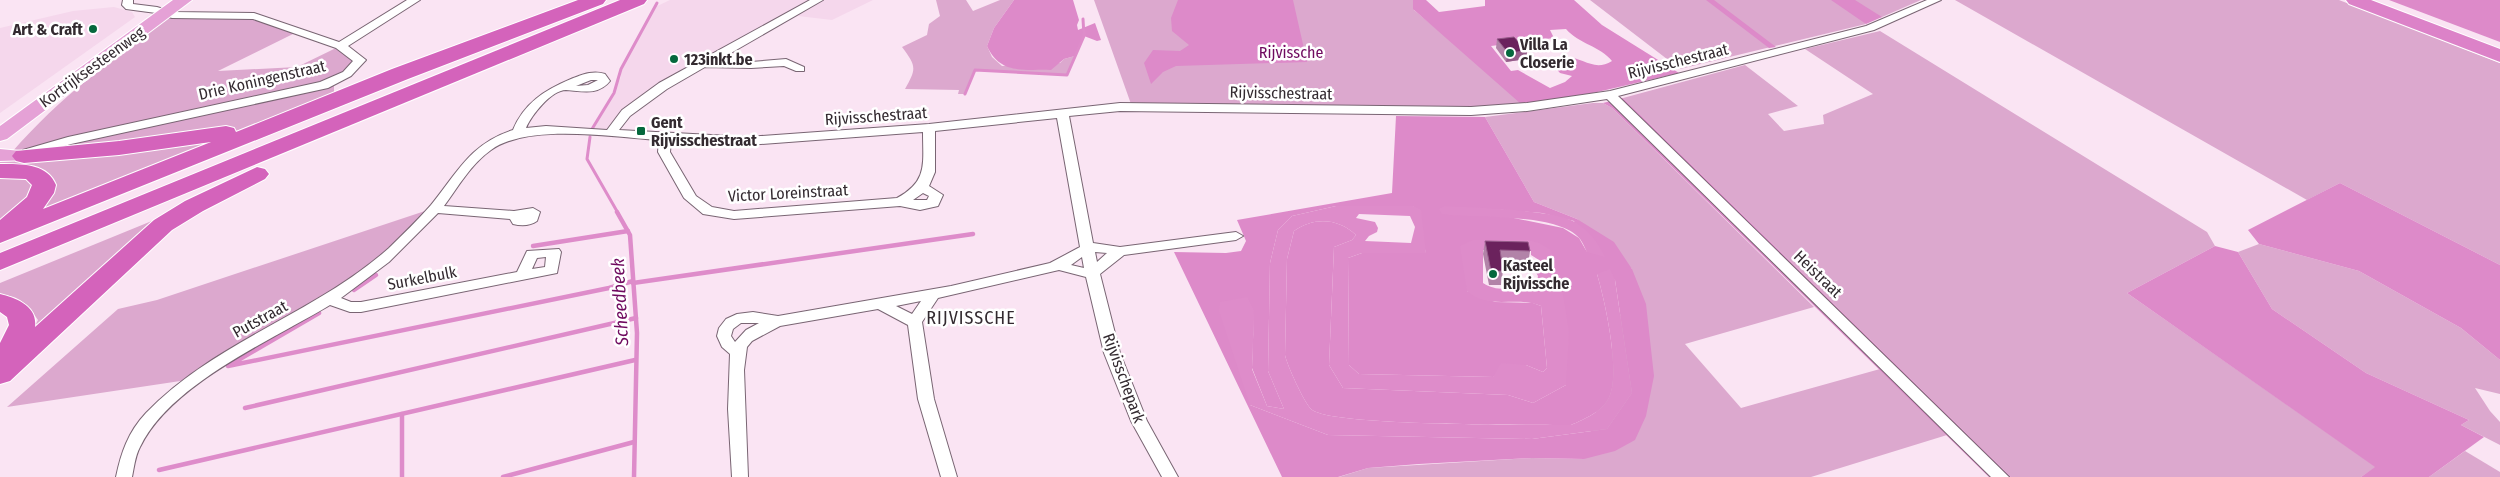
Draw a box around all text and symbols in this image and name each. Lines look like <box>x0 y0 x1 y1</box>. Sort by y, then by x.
place label: Art & Craft <box>12 20 83 39</box>
street label: Kortrijksesteenweg <box>36 22 149 111</box>
marker: Art & Craft <box>87 23 99 35</box>
place label: Villa La Closerie <box>1519 35 1574 72</box>
street label: Rijvisschestraat <box>1626 39 1731 83</box>
park label: Rijvissche <box>1259 43 1323 62</box>
marker: Villa La Closerie <box>1504 47 1516 59</box>
place label: 123inkt.be <box>684 50 753 69</box>
marker: 123inkt.be <box>668 53 680 65</box>
street label: Drie Koningenstraat <box>197 56 328 104</box>
street label: Rijvisschestraat <box>1230 83 1333 103</box>
street label: Rijvisschestraat <box>824 103 929 129</box>
place label: Gent Rijvisschestraat <box>651 113 757 150</box>
marker: Gent Rijvisschestraat <box>635 125 647 137</box>
street label: Victor Loreinstraat <box>727 180 849 206</box>
street label: Heistraat <box>1790 246 1847 302</box>
place label: Kasteel Rijvissche <box>1503 256 1569 293</box>
water label: Scheedbeek <box>607 258 633 347</box>
street label: Surkelbulk <box>386 262 459 294</box>
marker: Kasteel Rijvissche <box>1487 268 1499 280</box>
street label: Putstraat <box>229 296 291 342</box>
district label: RIJVISSCHE <box>926 307 1016 329</box>
street label: Rijvisschepark <box>1099 331 1149 426</box>

